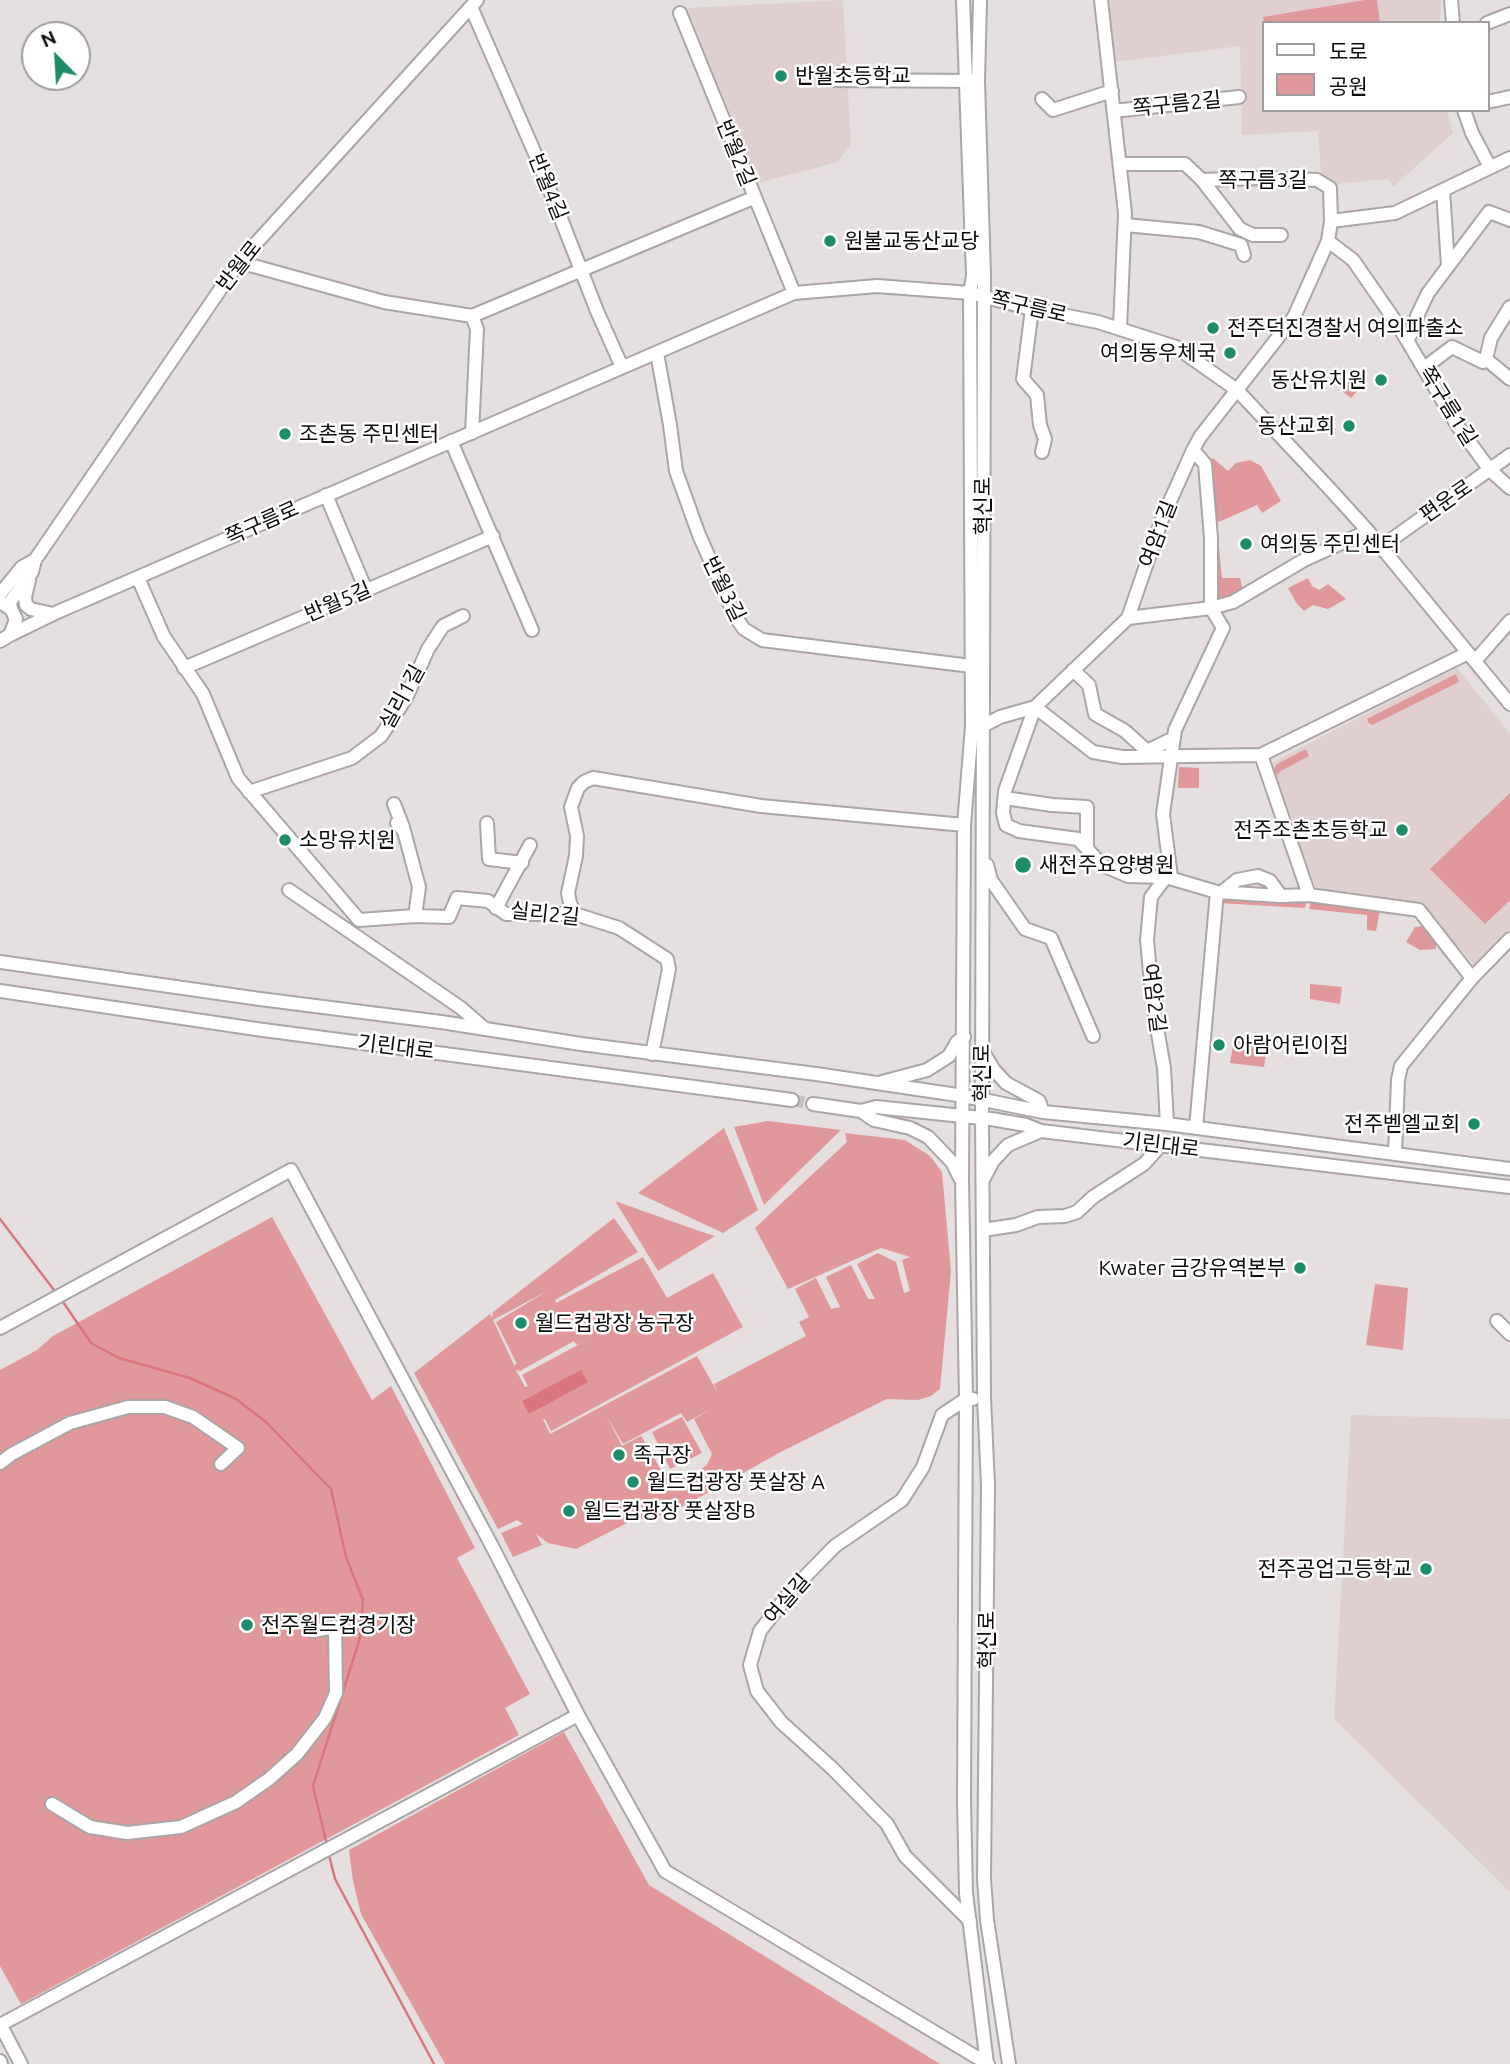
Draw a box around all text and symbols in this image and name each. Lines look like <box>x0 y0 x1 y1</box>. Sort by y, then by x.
north arrow <box>21 21 91 91</box>
legend <box>1262 21 1489 112</box>
text: N <box>37 26 59 52</box>
text: 도로 <box>1329 39 1368 63</box>
place label: 반월초등학교 <box>795 63 911 89</box>
marker: 반월초등학교 <box>773 68 789 84</box>
text: 공원 <box>1329 74 1368 98</box>
street label: 쪽구름2길 <box>1131 87 1223 121</box>
street label: 반월2길 <box>711 116 761 190</box>
street label: 반월4길 <box>523 150 573 224</box>
street label: 쪽구름3길 <box>1218 167 1308 193</box>
place label: 원불교동산교당 <box>844 228 979 254</box>
marker: 원불교동산교당 <box>822 233 838 249</box>
street label: 반월로 <box>211 235 267 297</box>
street label: 쪽구름로 <box>989 286 1069 328</box>
place label: 전주덕진경찰서 여의파출소 <box>1227 315 1464 341</box>
marker: 전주덕진경찰서 여의파출소 <box>1205 320 1221 336</box>
place label: 여의동우체국 <box>1100 340 1216 366</box>
marker: 여의동우체국 <box>1222 345 1238 361</box>
street label: 쪽구름1길 <box>1414 362 1482 450</box>
place label: 동산유치원 <box>1270 367 1367 393</box>
marker: 동산유치원 <box>1373 372 1389 388</box>
place label: 동산교회 <box>1258 413 1335 439</box>
marker: 동산교회 <box>1341 418 1357 434</box>
place label: 조촌동 주민센터 <box>299 421 439 447</box>
marker: 조촌동 주민센터 <box>277 426 293 442</box>
street label: 편운로 <box>1415 474 1477 528</box>
street label: 혁신로 <box>970 477 996 535</box>
street label: 쪽구름로 <box>222 496 302 550</box>
street label: 여암1길 <box>1134 497 1182 571</box>
place label: 여의동 주민센터 <box>1260 531 1400 557</box>
marker: 여의동 주민센터 <box>1238 536 1254 552</box>
street label: 반월3길 <box>697 552 751 626</box>
street label: 반월5길 <box>301 577 375 627</box>
street label: 실리1길 <box>374 660 430 734</box>
place label: 전주조촌초등학교 <box>1233 817 1388 843</box>
marker: 전주조촌초등학교 <box>1394 822 1410 838</box>
place label: 소망유치원 <box>299 827 396 853</box>
marker: 소망유치원 <box>277 832 293 848</box>
place label: 새전주요양병원 <box>1039 852 1174 878</box>
marker: 새전주요양병원 <box>1013 855 1033 875</box>
street label: 실리2길 <box>509 898 581 930</box>
street label: 여암2길 <box>1137 962 1171 1034</box>
street label: 기린대로 <box>356 1030 436 1064</box>
place label: 아람어린이집 <box>1233 1032 1349 1058</box>
marker: 아람어린이집 <box>1211 1037 1227 1053</box>
street label: 혁신로 <box>969 1044 995 1102</box>
place label: 전주벧엘교회 <box>1344 1111 1460 1137</box>
marker: 전주벧엘교회 <box>1466 1116 1482 1132</box>
street label: 기린대로 <box>1121 1128 1201 1162</box>
place label: Kwater 금강유역본부 <box>1098 1255 1286 1281</box>
marker: Kwater 금강유역본부 <box>1292 1260 1308 1276</box>
place label: 월드컵광장 농구장 <box>535 1310 694 1336</box>
marker: 월드컵광장 농구장 <box>513 1315 529 1331</box>
place label: 족구장 <box>633 1442 691 1468</box>
marker: 족구장 <box>611 1447 627 1463</box>
place label: 월드컵광장 풋살장 A <box>647 1469 825 1495</box>
marker: 월드컵광장 풋살장 A <box>625 1474 641 1490</box>
place label: 월드컵광장 풋살장B <box>583 1498 756 1524</box>
marker: 월드컵광장 풋살장B <box>561 1503 577 1519</box>
place label: 전주공업고등학교 <box>1257 1556 1412 1582</box>
marker: 전주공업고등학교 <box>1418 1561 1434 1577</box>
street label: 여실길 <box>758 1569 816 1629</box>
street label: 혁신로 <box>974 1611 1000 1669</box>
place label: 전주월드컵경기장 <box>261 1612 416 1638</box>
marker: 전주월드컵경기장 <box>239 1617 255 1633</box>

